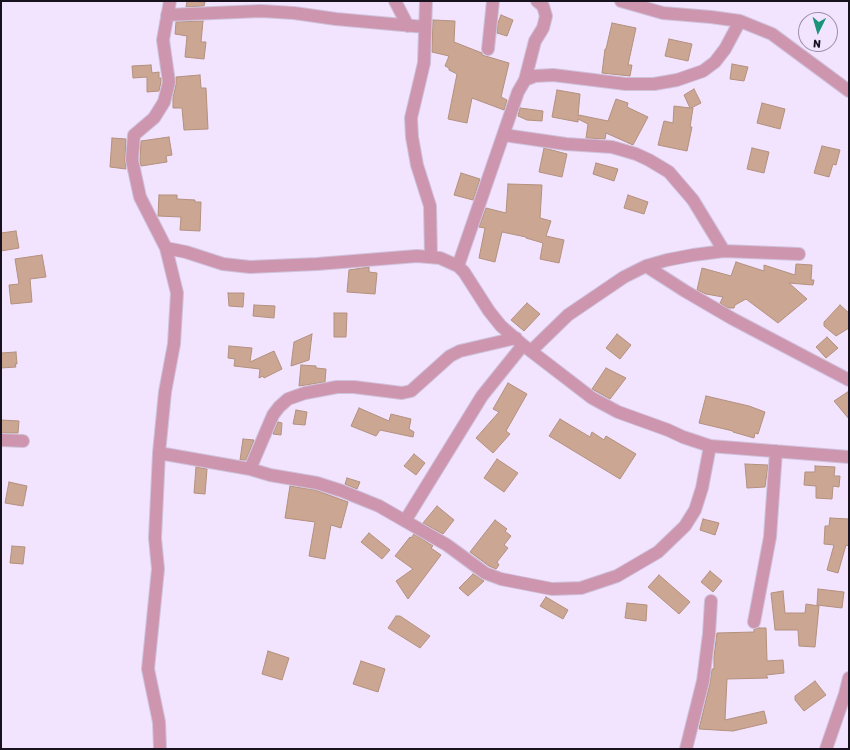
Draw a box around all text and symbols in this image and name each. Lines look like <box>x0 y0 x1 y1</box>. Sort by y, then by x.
north arrow <box>798 12 838 52</box>
text: N <box>812 37 822 50</box>

